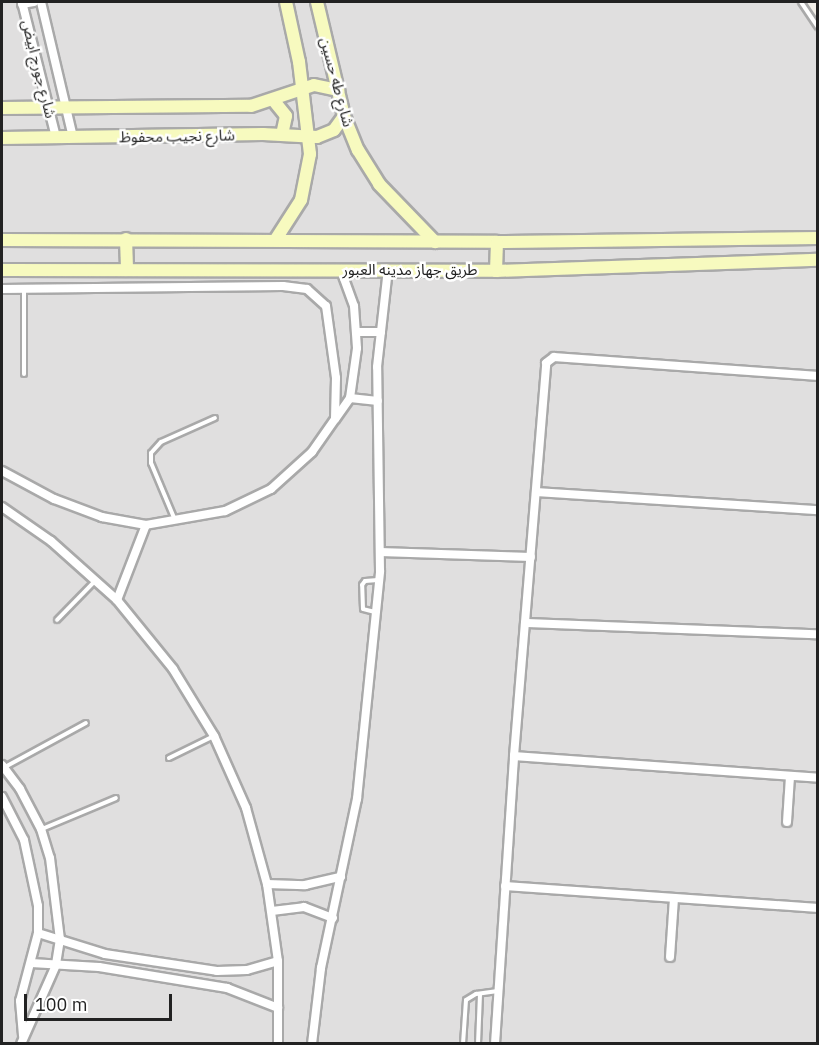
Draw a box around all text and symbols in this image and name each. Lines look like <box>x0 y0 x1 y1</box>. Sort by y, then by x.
street label: شارع جورج ابيض <box>18 18 60 120</box>
street label: شارع طه حسين <box>316 35 358 129</box>
street label: شارع نجيب محفوظ <box>119 126 235 146</box>
street label: طريق جهاز مدينه العبور <box>343 261 477 279</box>
scale bar <box>27 982 176 1020</box>
text: 100 m <box>35 993 87 1016</box>

